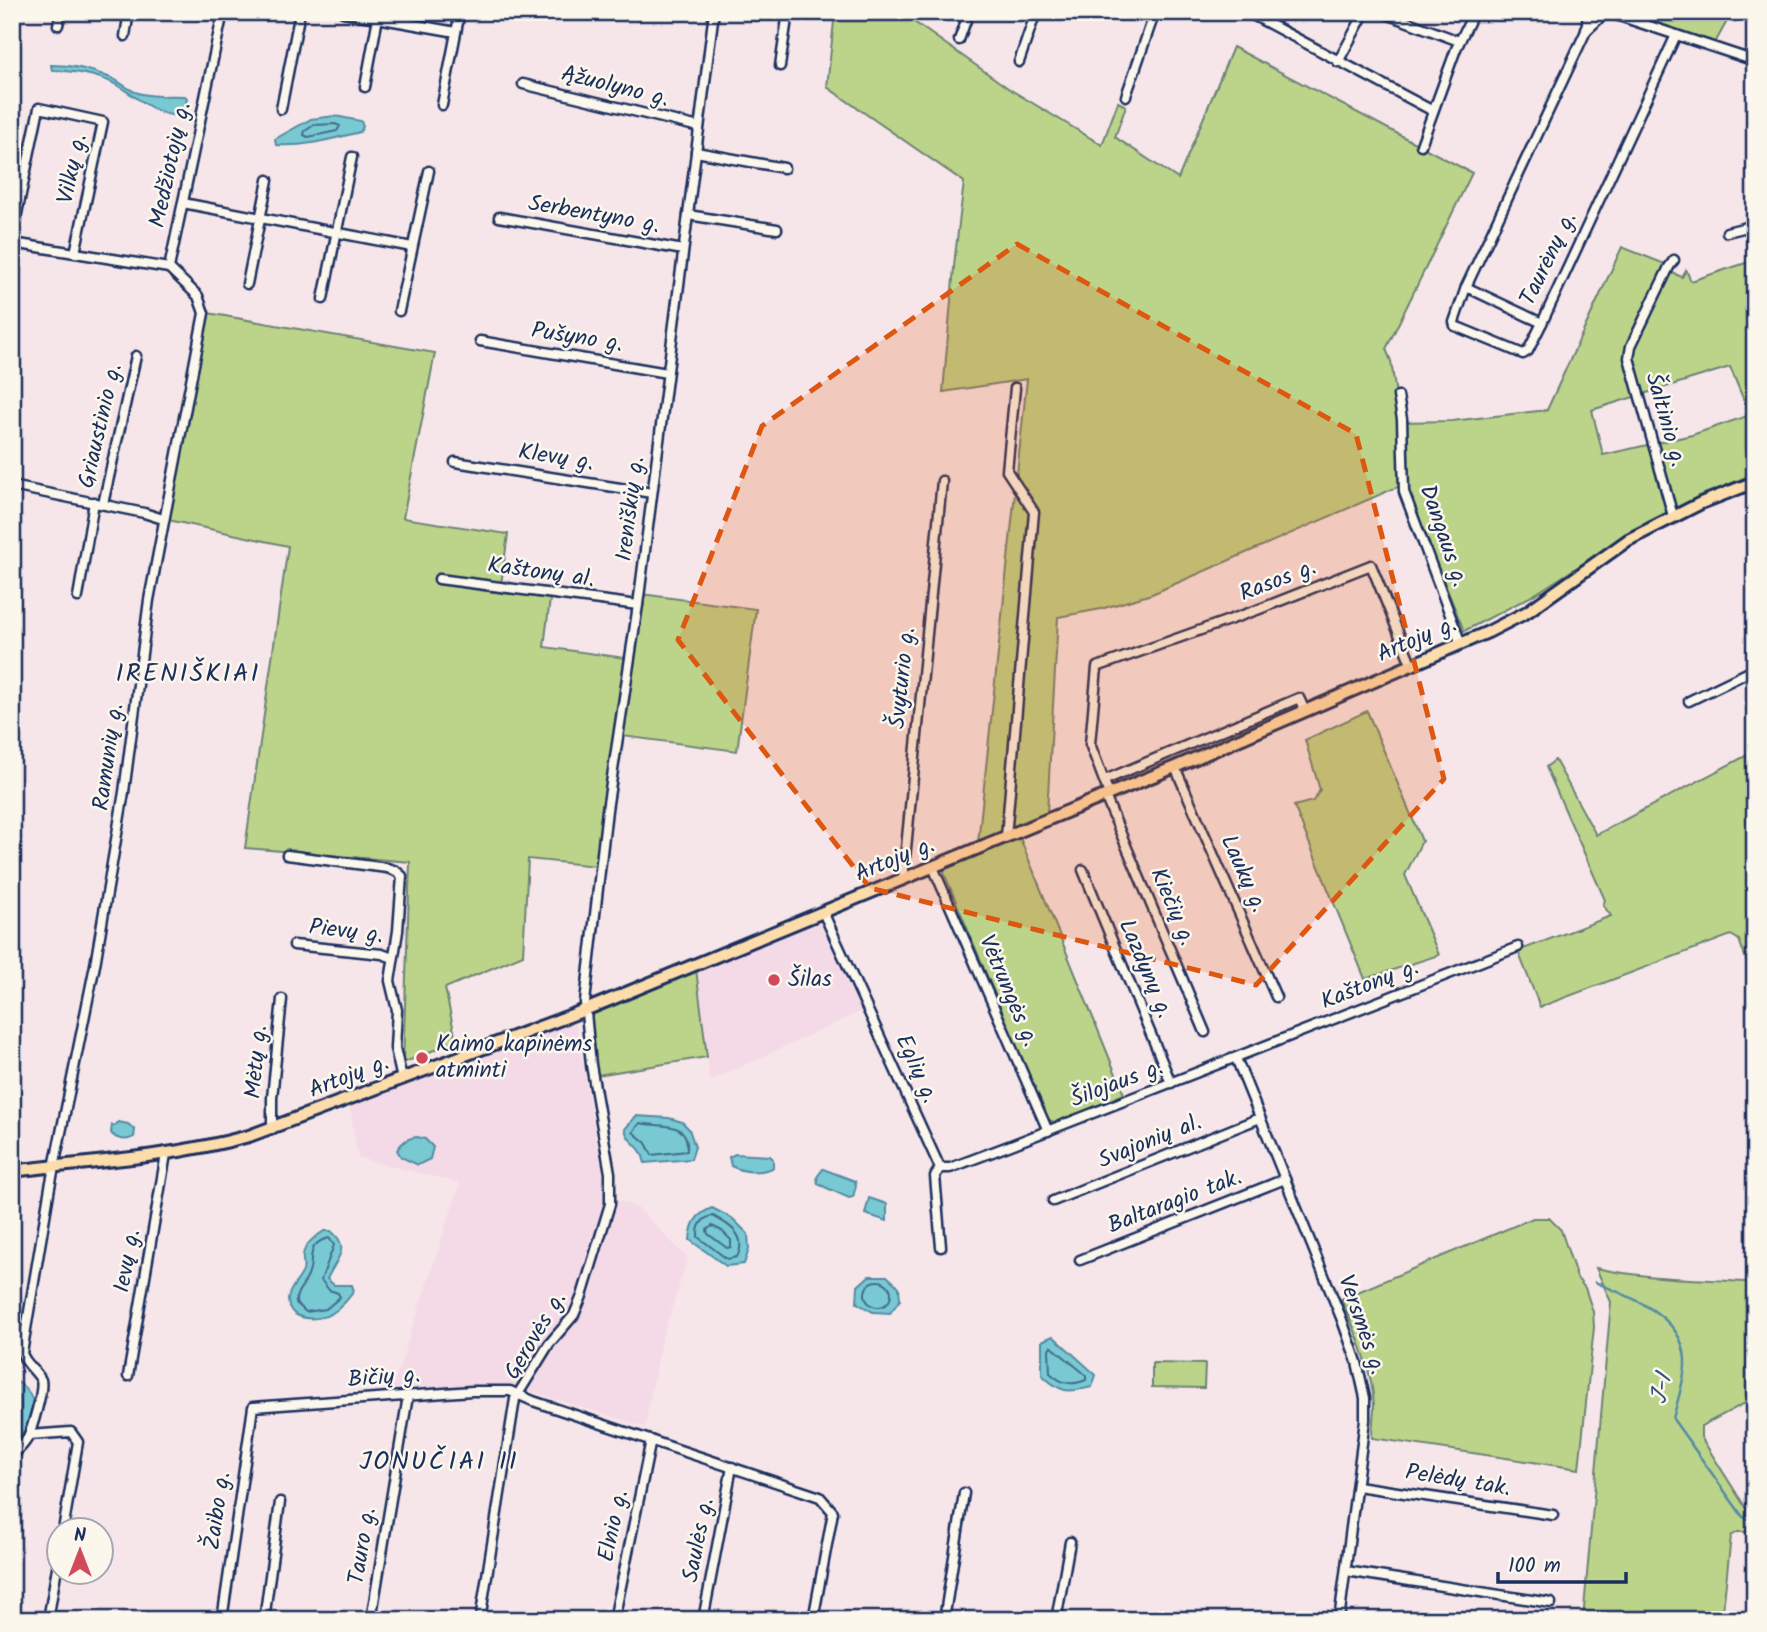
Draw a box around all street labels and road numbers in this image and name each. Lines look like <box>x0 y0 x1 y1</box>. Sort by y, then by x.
street label: Ąžuolyno g. <box>557 56 673 118</box>
street label: Medžiotojų g. <box>140 99 202 231</box>
street label: Vilkų g. <box>48 131 98 207</box>
street label: Serbentyno g. <box>525 186 663 244</box>
street label: Taurėnų g. <box>1511 206 1587 312</box>
street label: Pušyno g. <box>529 313 625 363</box>
street label: Griaustinio g. <box>69 360 133 492</box>
street label: Šaltinio g. <box>1634 369 1696 471</box>
street label: Klevų g. <box>516 434 596 482</box>
street label: Ireniškių g. <box>607 454 655 564</box>
street label: Dangaus g. <box>1409 480 1477 592</box>
street label: Kaštonų al. <box>485 548 597 598</box>
street label: Rasos g. <box>1234 550 1322 612</box>
street label: Artojų g. <box>1372 607 1462 673</box>
street label: Švyturio g. <box>880 626 926 730</box>
street label: Ramunių g. <box>84 701 134 813</box>
street label: Artojų g. <box>850 828 940 892</box>
street label: Laukų g. <box>1210 829 1276 919</box>
street label: Kiečių g. <box>1139 862 1205 952</box>
street label: Pievų g. <box>307 910 385 954</box>
street label: Lazdynų g. <box>1108 914 1182 1024</box>
street label: Vėtrungės g. <box>968 929 1048 1053</box>
street label: Kaštonų g. <box>1316 950 1424 1020</box>
street label: Mėtų g. <box>236 1024 278 1100</box>
street label: Eglių g. <box>885 1029 947 1109</box>
street label: Artojų g. <box>304 1045 394 1109</box>
street label: Šilojaus g. <box>1065 1050 1169 1118</box>
street label: Svajonių al. <box>1093 1105 1207 1179</box>
street label: Baltaragio tak. <box>1103 1160 1247 1244</box>
street label: Ievų g. <box>105 1226 151 1296</box>
street label: Versmės g. <box>1327 1270 1395 1380</box>
street label: Gerovės g. <box>495 1285 577 1387</box>
street label: Bičių g. <box>347 1358 421 1398</box>
street label: Pelėdų tak. <box>1403 1455 1513 1507</box>
street label: Žaibo g. <box>195 1470 241 1552</box>
street label: Elnio g. <box>589 1487 639 1565</box>
street label: Saulės g. <box>673 1495 725 1585</box>
street label: Tauro g. <box>339 1505 387 1587</box>

